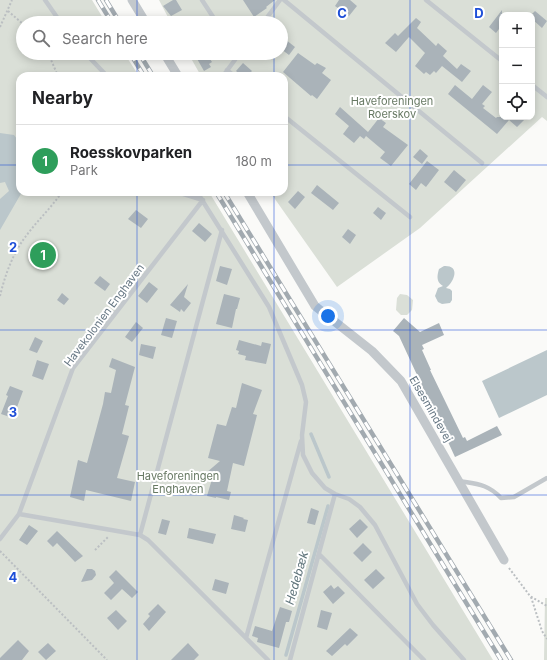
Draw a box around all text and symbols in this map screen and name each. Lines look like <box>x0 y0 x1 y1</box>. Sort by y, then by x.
text: C <box>337 5 347 21</box>
text: D <box>474 5 484 21</box>
map controls <box>499 12 535 120</box>
button: + <box>499 12 535 48</box>
search box <box>16 16 288 60</box>
icon: search <box>30 27 52 49</box>
text: Search here <box>62 29 148 48</box>
button: − <box>499 48 535 84</box>
button: locate <box>499 84 535 120</box>
text: Nearby <box>32 88 93 108</box>
park label: Haveforeningen Roerskov <box>351 94 433 121</box>
text: Roesskovparken <box>70 143 192 162</box>
text: 1 <box>42 153 48 169</box>
text: 180 m <box>235 153 272 169</box>
text: Park <box>70 162 98 178</box>
text: 2 <box>9 239 17 255</box>
pin: 1 <box>30 240 56 270</box>
street label: Havekolonien Enghaven <box>61 261 147 369</box>
your location <box>318 306 338 326</box>
street label: Elsesmindevej <box>406 373 456 445</box>
text: 3 <box>9 404 17 420</box>
park label: Haveforeningen Enghaven <box>137 469 219 496</box>
water label: Hedebæk <box>282 549 311 606</box>
text: 4 <box>9 569 18 585</box>

